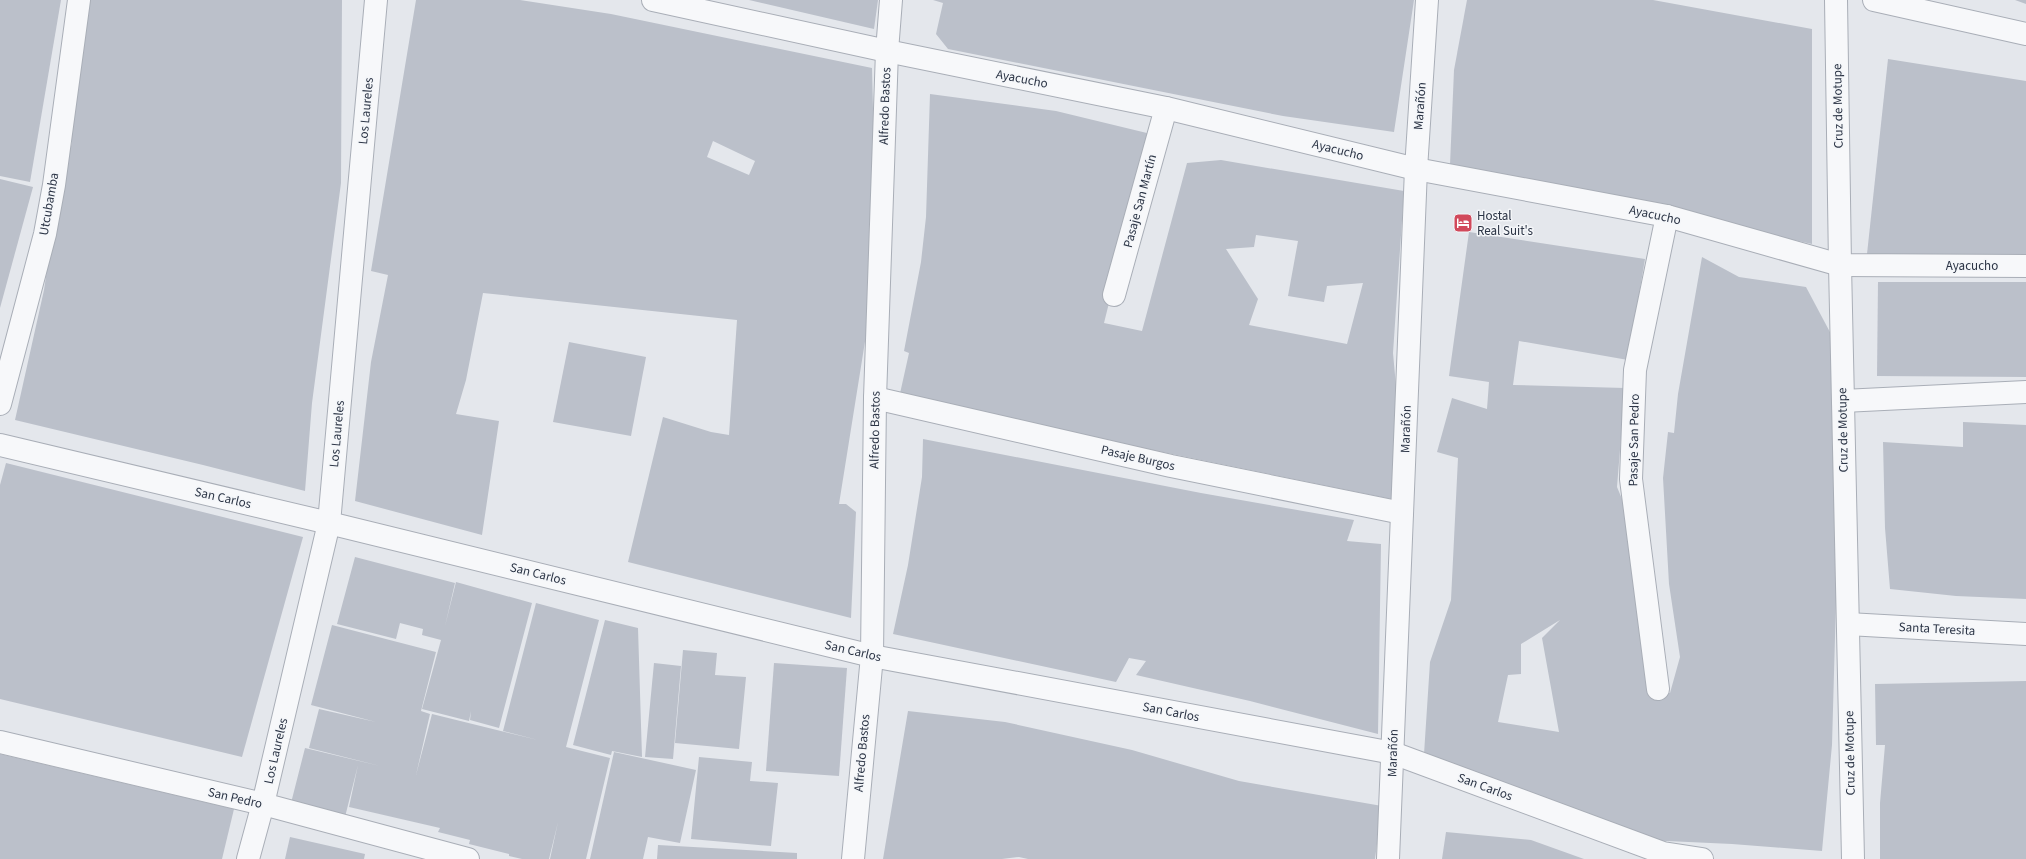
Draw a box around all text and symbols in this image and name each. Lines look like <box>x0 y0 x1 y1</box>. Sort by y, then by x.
street label: Cruz de Motupe <box>1828 63 1848 149</box>
street label: Ayacucho <box>995 65 1049 93</box>
street label: Alfredo Bastos <box>875 66 895 145</box>
street label: Los Laureles <box>354 76 378 145</box>
street label: Marañón <box>1409 81 1431 131</box>
street label: Ayacucho <box>1310 135 1366 165</box>
street label: Pasaje San Martín <box>1119 152 1161 250</box>
street label: Utcubamba <box>35 171 63 237</box>
street label: Ayacucho <box>1628 201 1682 229</box>
place label: Hostal Real Suit's <box>1477 207 1534 240</box>
hotel icon: Hostal Real Suit's <box>1452 212 1474 234</box>
street label: Ayacucho <box>1946 257 1998 275</box>
street label: Cruz de Motupe <box>1833 387 1853 473</box>
street label: Alfredo Bastos <box>865 390 885 469</box>
street label: Pasaje San Pedro <box>1624 393 1644 487</box>
street label: Los Laureles <box>325 399 349 468</box>
street label: Marañón <box>1396 405 1416 453</box>
street label: Pasaje Burgos <box>1099 441 1177 475</box>
street label: San Carlos <box>193 483 254 513</box>
street label: San Carlos <box>508 558 569 590</box>
street label: Santa Teresita <box>1898 618 1976 640</box>
street label: San Carlos <box>823 636 884 666</box>
street label: San Carlos <box>1141 698 1201 726</box>
street label: Cruz de Motupe <box>1840 710 1860 796</box>
street label: Alfredo Bastos <box>850 713 874 793</box>
street label: Los Laureles <box>260 716 292 786</box>
street label: Marañón <box>1383 729 1403 777</box>
street label: San Carlos <box>1455 769 1516 805</box>
street label: San Pedro <box>206 783 264 813</box>

